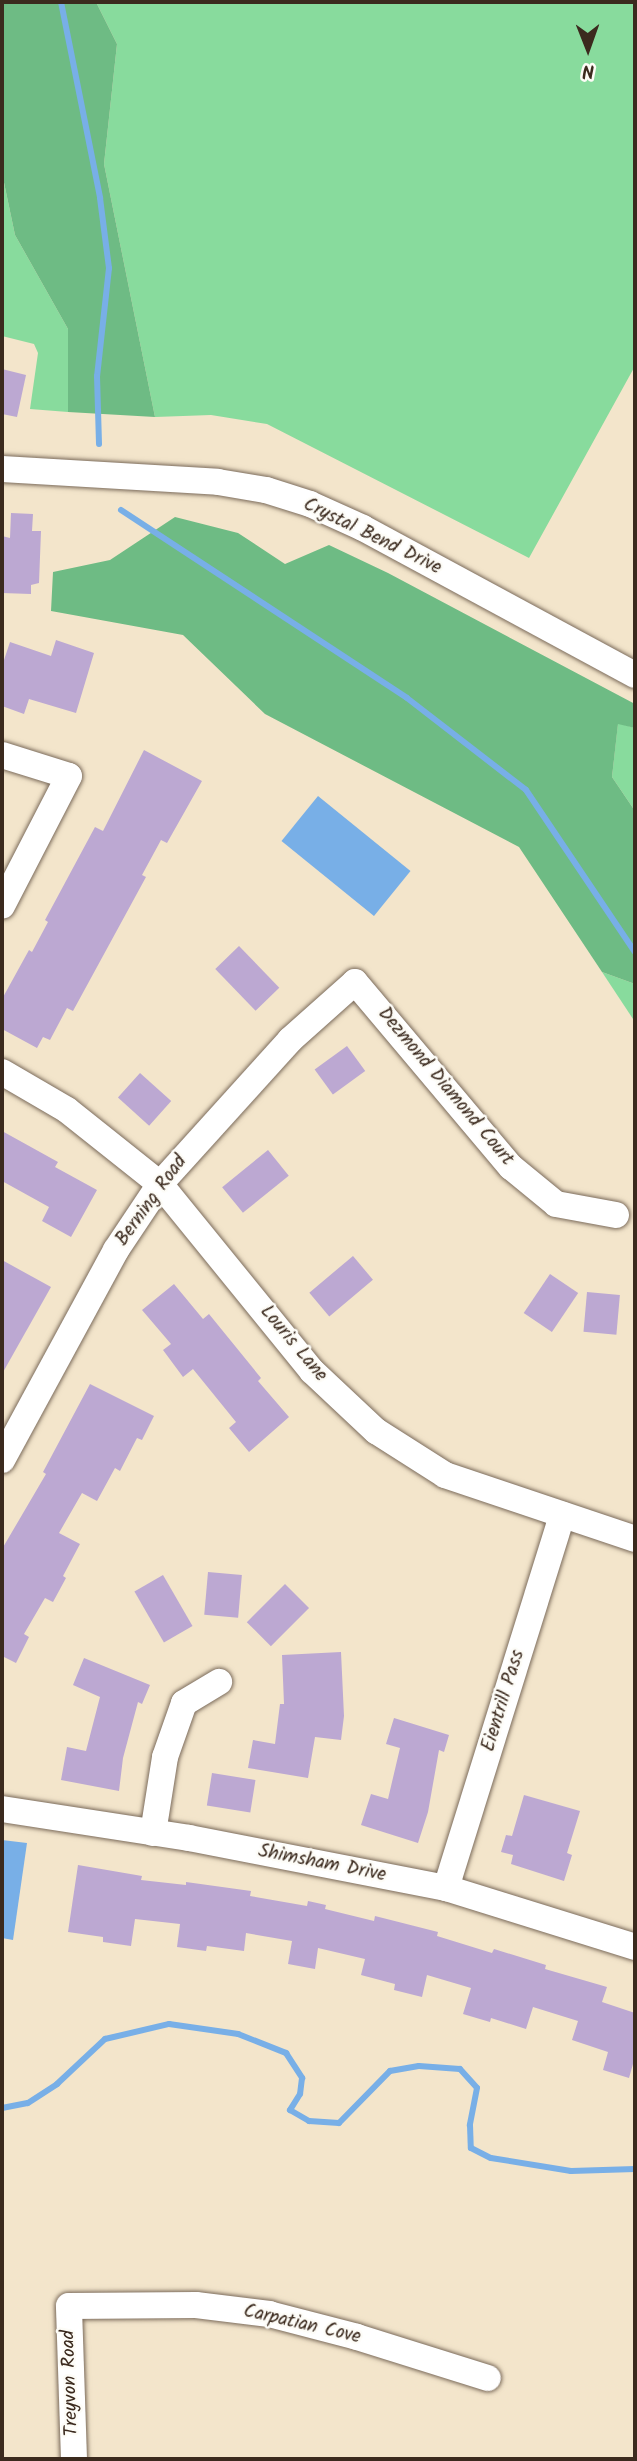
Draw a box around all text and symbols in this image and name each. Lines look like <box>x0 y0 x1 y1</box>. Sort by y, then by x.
north arrow <box>553 14 623 84</box>
text: N <box>582 55 595 85</box>
street label: Crystal Bend Drive <box>299 494 445 580</box>
street label: Dezmond Diamond Court <box>372 1003 518 1171</box>
street label: Berning Road <box>111 1151 193 1251</box>
street label: Louris Lane <box>255 1301 331 1387</box>
street label: Eientrill Pass <box>478 1648 530 1754</box>
street label: Shimsham Drive <box>256 1840 388 1888</box>
street label: Carpatian Cove <box>241 2300 363 2350</box>
street label: Treyvon Road <box>58 2329 84 2437</box>

